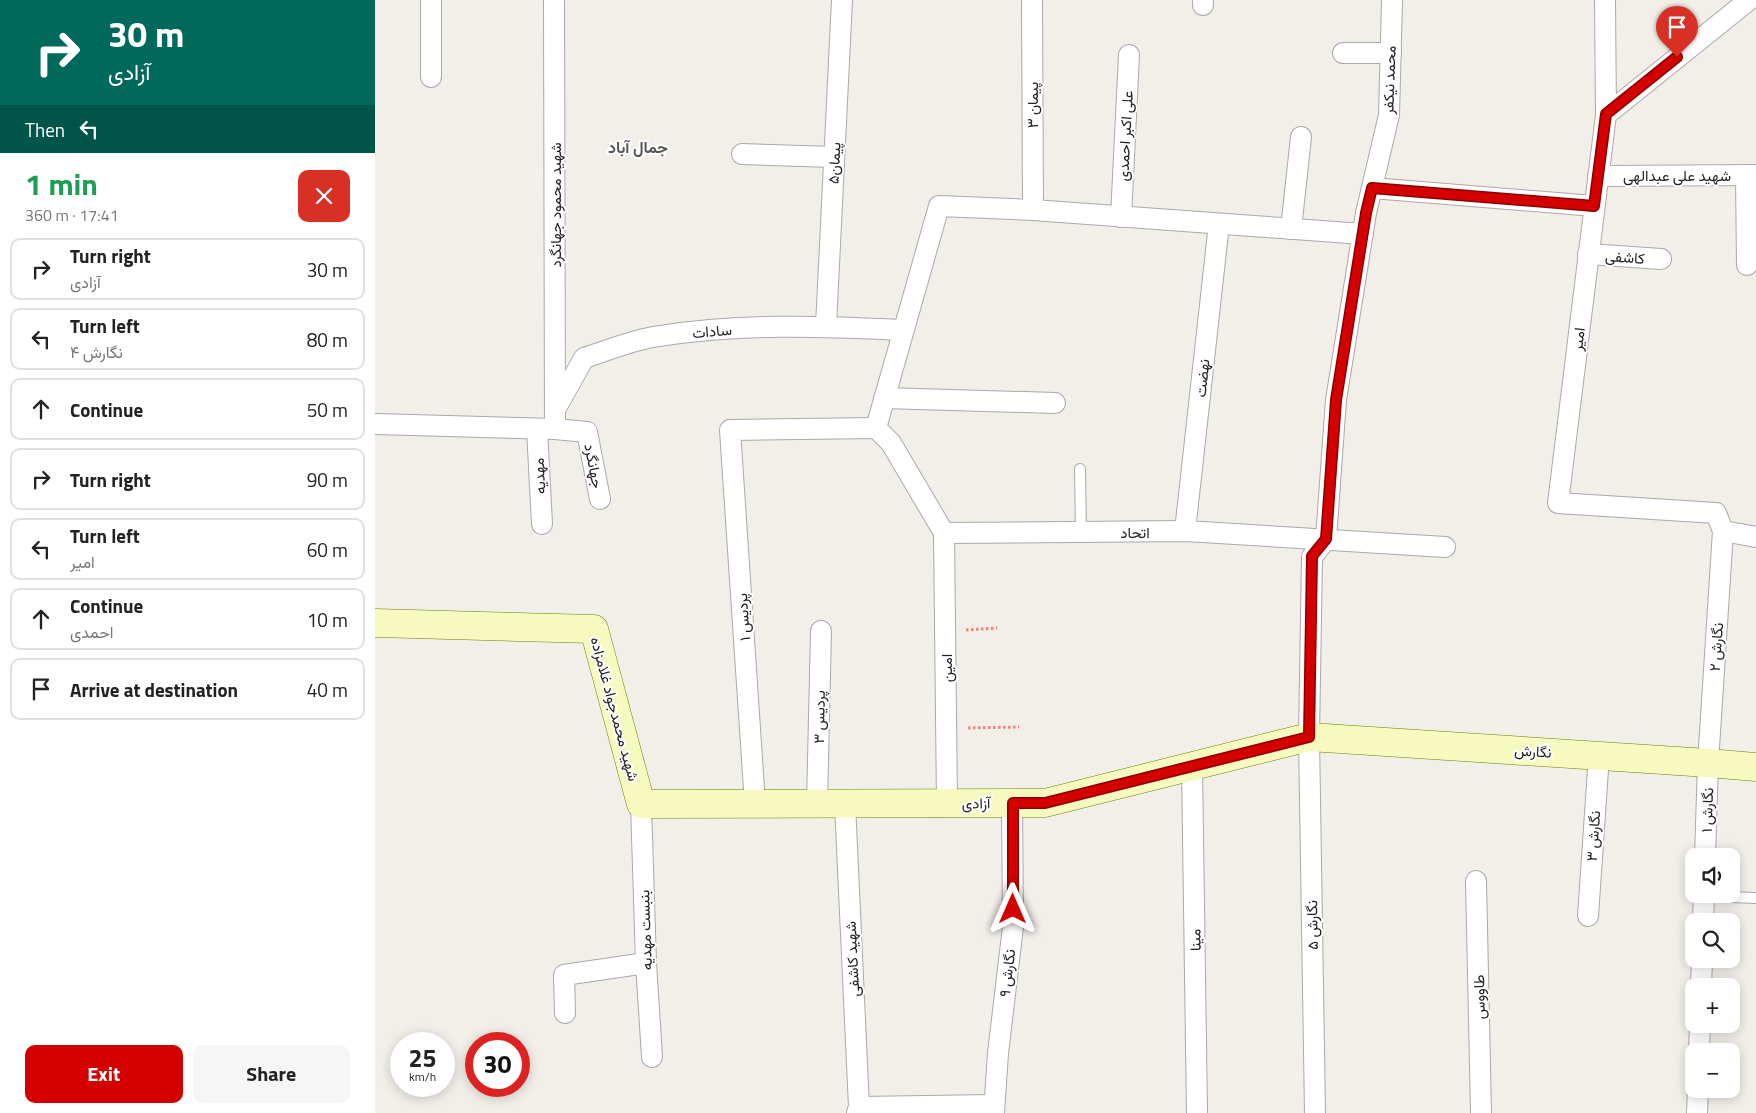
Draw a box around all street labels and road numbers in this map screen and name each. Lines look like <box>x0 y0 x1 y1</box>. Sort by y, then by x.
street label: محمد نیکفر <box>1376 45 1402 116</box>
street label: پیمان ۳ <box>1021 82 1044 128</box>
street label: علی اکبر احمدی <box>1111 90 1139 182</box>
street label: پیمان۵ <box>821 141 847 185</box>
street label: شهید محمود جهانگرد <box>544 142 567 268</box>
street label: شهید علی عبدالهی <box>1623 164 1731 187</box>
street label: کاشفی <box>1604 244 1646 270</box>
street label: سادات <box>691 318 733 344</box>
street label: امیر <box>1565 326 1591 353</box>
street label: نهضت <box>1189 358 1215 398</box>
street label: جهانگرد <box>578 442 610 490</box>
street label: مهدیه <box>527 457 551 495</box>
street label: اتحاد <box>1120 521 1150 544</box>
street label: پردیس ۱ <box>730 592 756 642</box>
street label: نگارش ۲ <box>1703 622 1729 672</box>
street label: شهید محمدجواد غلامزاده <box>585 634 645 784</box>
street label: امین <box>935 654 958 682</box>
street label: پردیس ۳ <box>807 690 831 744</box>
street label: نگارش <box>1513 738 1553 764</box>
street label: نگارش ۱ <box>1695 787 1719 833</box>
street label: آزادی <box>961 791 992 815</box>
street label: نگارش ۳ <box>1580 810 1606 862</box>
street label: بنبست مهدیه <box>632 889 658 971</box>
street label: نگارش ۵ <box>1300 900 1324 950</box>
street label: شهید کاشفی <box>839 920 865 997</box>
street label: مینا <box>1183 929 1207 951</box>
street label: نگارش ۹ <box>993 948 1021 998</box>
street label: طاووس <box>1467 974 1491 1020</box>

